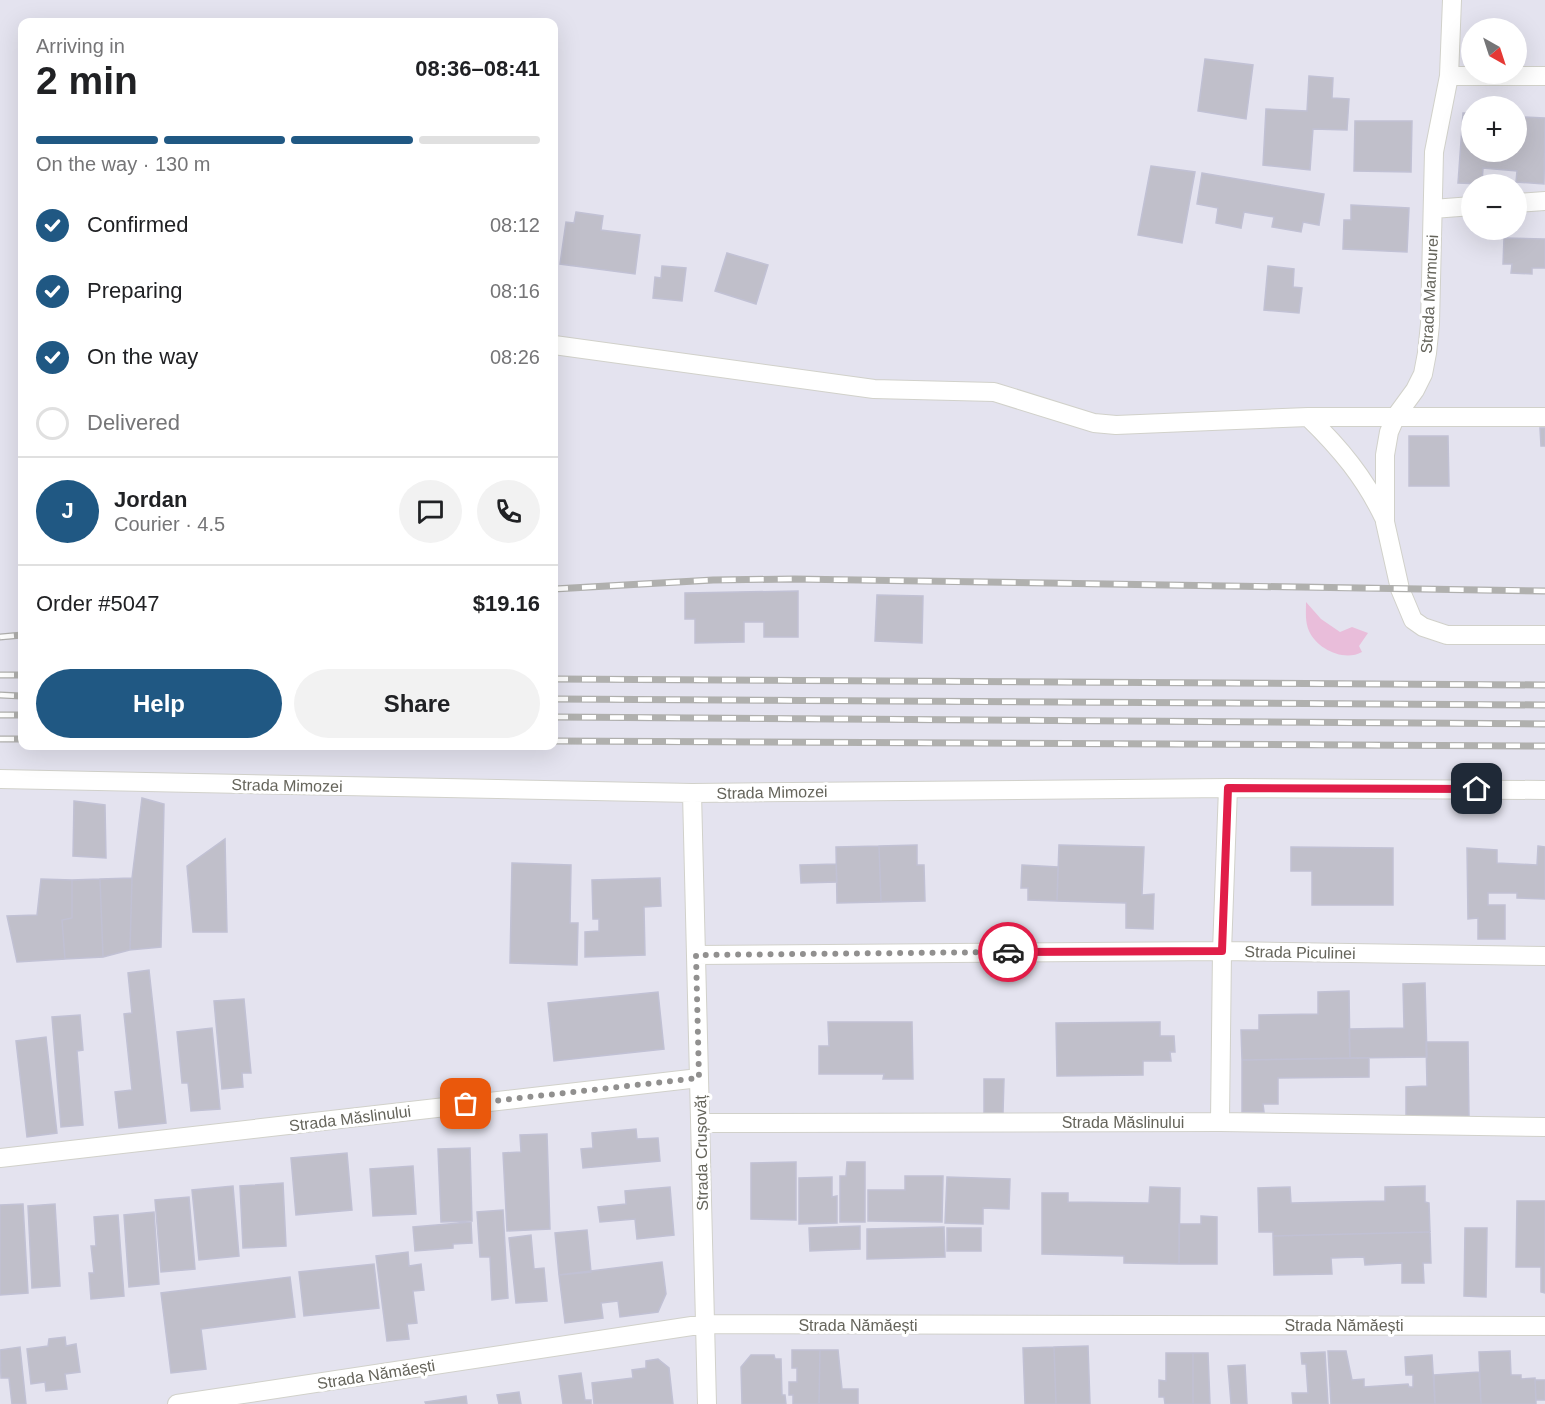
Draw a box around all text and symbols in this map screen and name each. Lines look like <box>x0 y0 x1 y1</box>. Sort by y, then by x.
north arrow <box>1461 18 1527 84</box>
map controls <box>1461 18 1527 240</box>
text: Arriving in <box>36 35 125 57</box>
text: 08:36–08:41 <box>415 56 540 81</box>
text: 2 min <box>36 59 138 102</box>
button: + <box>1461 96 1527 162</box>
text: On the way · 130 m <box>36 153 211 175</box>
button: − <box>1461 174 1527 240</box>
icon: check <box>36 209 69 242</box>
text: Confirmed <box>87 212 188 237</box>
text: 08:12 <box>490 214 540 236</box>
street label: Strada Marmurei <box>1418 234 1441 354</box>
icon: check <box>36 275 69 308</box>
text: Preparing <box>87 278 182 303</box>
text: 08:16 <box>490 280 540 302</box>
icon: check <box>36 341 69 374</box>
text: On the way <box>87 344 198 369</box>
text: 08:26 <box>490 346 540 368</box>
text: Delivered <box>87 410 180 435</box>
button: chat <box>399 480 462 543</box>
button: phone <box>477 480 540 543</box>
text: Jordan <box>114 487 187 512</box>
text: J <box>61 498 74 523</box>
text: Courier · 4.5 <box>114 513 225 535</box>
text: Order #5047 <box>36 591 160 616</box>
text: $19.16 <box>473 591 540 616</box>
button: Help <box>36 669 282 738</box>
button: Share <box>294 669 540 738</box>
pin <box>1451 763 1502 814</box>
icon: home <box>1460 772 1493 805</box>
street label: Strada Mimozei <box>231 776 343 795</box>
street label: Strada Mimozei <box>716 783 828 802</box>
courier <box>978 922 1038 982</box>
icon: car <box>992 936 1025 969</box>
street label: Strada Piculinei <box>1244 943 1356 962</box>
pin <box>440 1078 491 1129</box>
icon: bag <box>449 1087 482 1120</box>
street label: Strada Crușovăț <box>692 1094 711 1211</box>
street label: Strada Măslinului <box>288 1103 412 1134</box>
street label: Strada Măslinului <box>1062 1114 1184 1131</box>
street label: Strada Nămăești <box>798 1317 918 1334</box>
street label: Strada Nămăești <box>1284 1317 1404 1334</box>
street label: Strada Nămăești <box>316 1357 436 1392</box>

